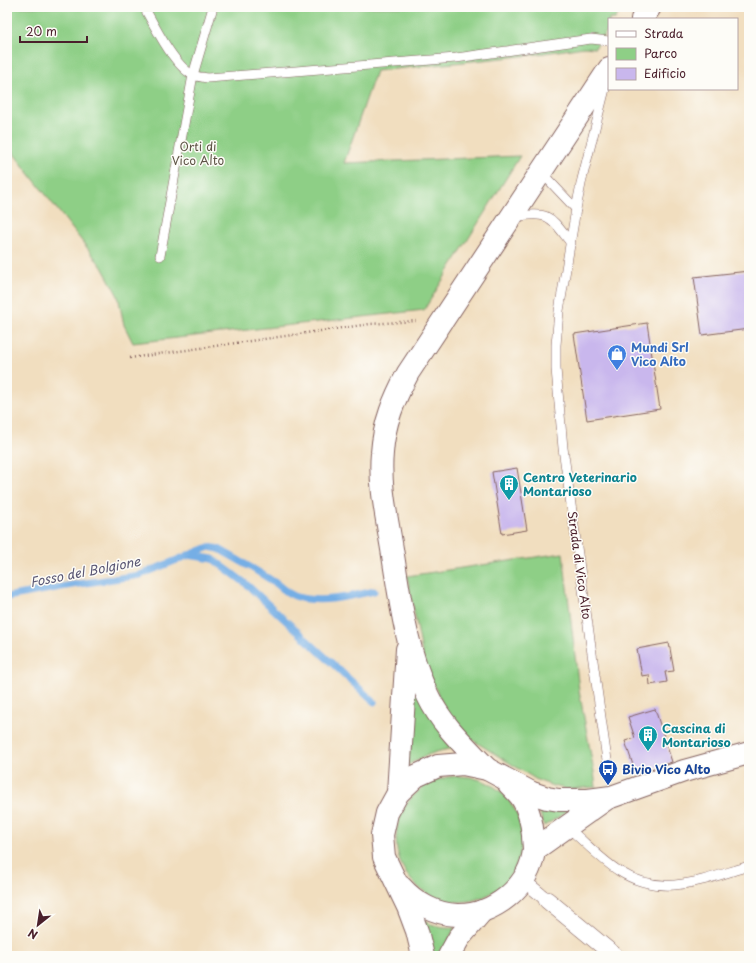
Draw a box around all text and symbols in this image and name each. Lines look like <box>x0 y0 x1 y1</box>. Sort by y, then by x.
scale bar <box>20 18 87 44</box>
legend <box>608 18 738 90</box>
text: 20 m <box>26 22 57 40</box>
text: Strada <box>644 24 684 42</box>
text: Parco <box>644 44 678 62</box>
text: Edificio <box>644 64 686 82</box>
park label: Orti di Vico Alto <box>172 137 225 169</box>
place label: Mundi Srl Vico Alto <box>631 338 689 370</box>
shop icon: Mundi Srl Vico Alto <box>606 343 628 371</box>
place label: Centro Veterinario Montarioso <box>523 468 637 500</box>
building icon: Centro Veterinario Montarioso <box>498 473 520 501</box>
street label: Strada di Vico Alto <box>563 510 597 621</box>
water label: Fosso del Bolgione <box>28 551 143 591</box>
place label: Cascina di Montarioso <box>662 719 731 751</box>
building icon: Cascina di Montarioso <box>637 724 659 752</box>
bus stop icon: Bivio Vico Alto <box>597 758 619 786</box>
place label: Bivio Vico Alto <box>622 760 710 778</box>
north arrow <box>18 905 58 945</box>
text: N <box>24 924 41 944</box>

